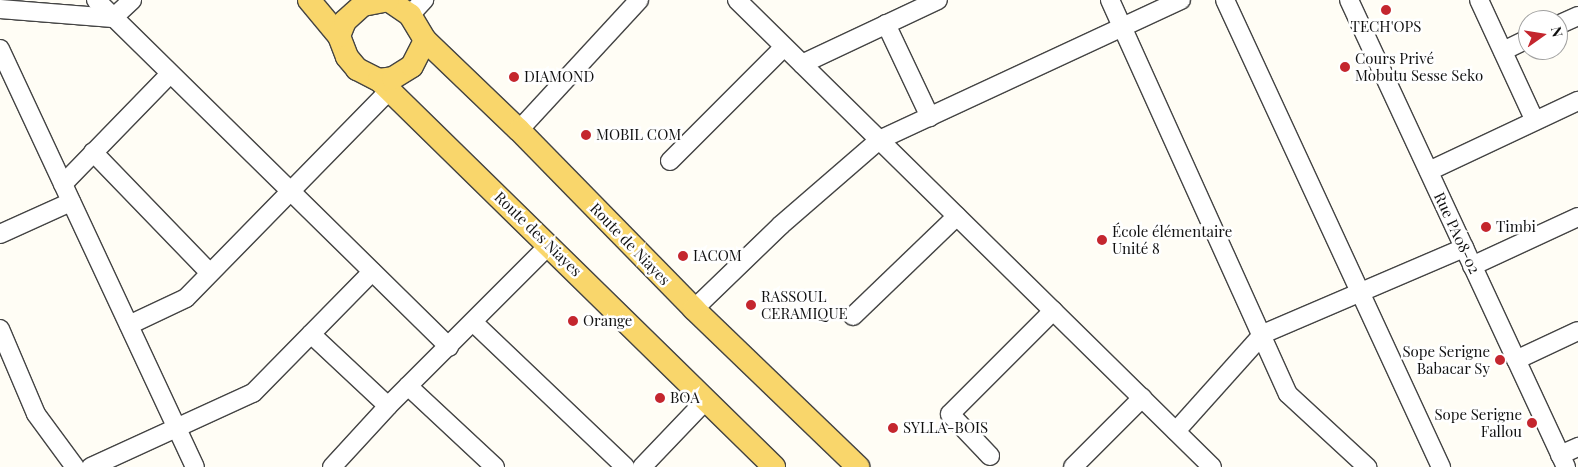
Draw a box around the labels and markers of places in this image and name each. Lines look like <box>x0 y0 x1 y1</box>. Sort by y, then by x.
marker: TECH'OPS <box>1380 4 1392 16</box>
place label: TECH'OPS <box>1351 18 1421 36</box>
place label: Cours Privé Mobutu Sesse Seko <box>1355 49 1483 84</box>
marker: Cours Privé Mobutu Sesse Seko <box>1339 61 1351 73</box>
place label: DIAMOND <box>524 68 594 86</box>
marker: DIAMOND <box>508 71 520 83</box>
place label: MOBIL COM <box>596 126 681 144</box>
marker: MOBIL COM <box>580 129 592 141</box>
place label: Timbi <box>1496 218 1536 236</box>
marker: Timbi <box>1480 221 1492 233</box>
place label: École élémentaire Unité 8 <box>1112 222 1232 257</box>
marker: École élémentaire Unité 8 <box>1096 234 1108 246</box>
place label: IACOM <box>693 247 742 265</box>
marker: IACOM <box>677 250 689 262</box>
place label: RASSOUL CERAMIQUE <box>761 287 848 322</box>
marker: RASSOUL CERAMIQUE <box>745 299 757 311</box>
place label: Orange <box>583 312 632 330</box>
marker: Orange <box>567 315 579 327</box>
place label: Sope Serigne Babacar Sy <box>1402 342 1490 377</box>
marker: Sope Serigne Babacar Sy <box>1494 354 1506 366</box>
place label: BOA <box>670 389 700 407</box>
marker: BOA <box>654 392 666 404</box>
place label: Sope Serigne Fallou <box>1434 405 1522 440</box>
marker: Sope Serigne Fallou <box>1526 417 1538 429</box>
place label: SYLLA-BOIS <box>903 419 988 437</box>
marker: SYLLA-BOIS <box>887 422 899 434</box>

